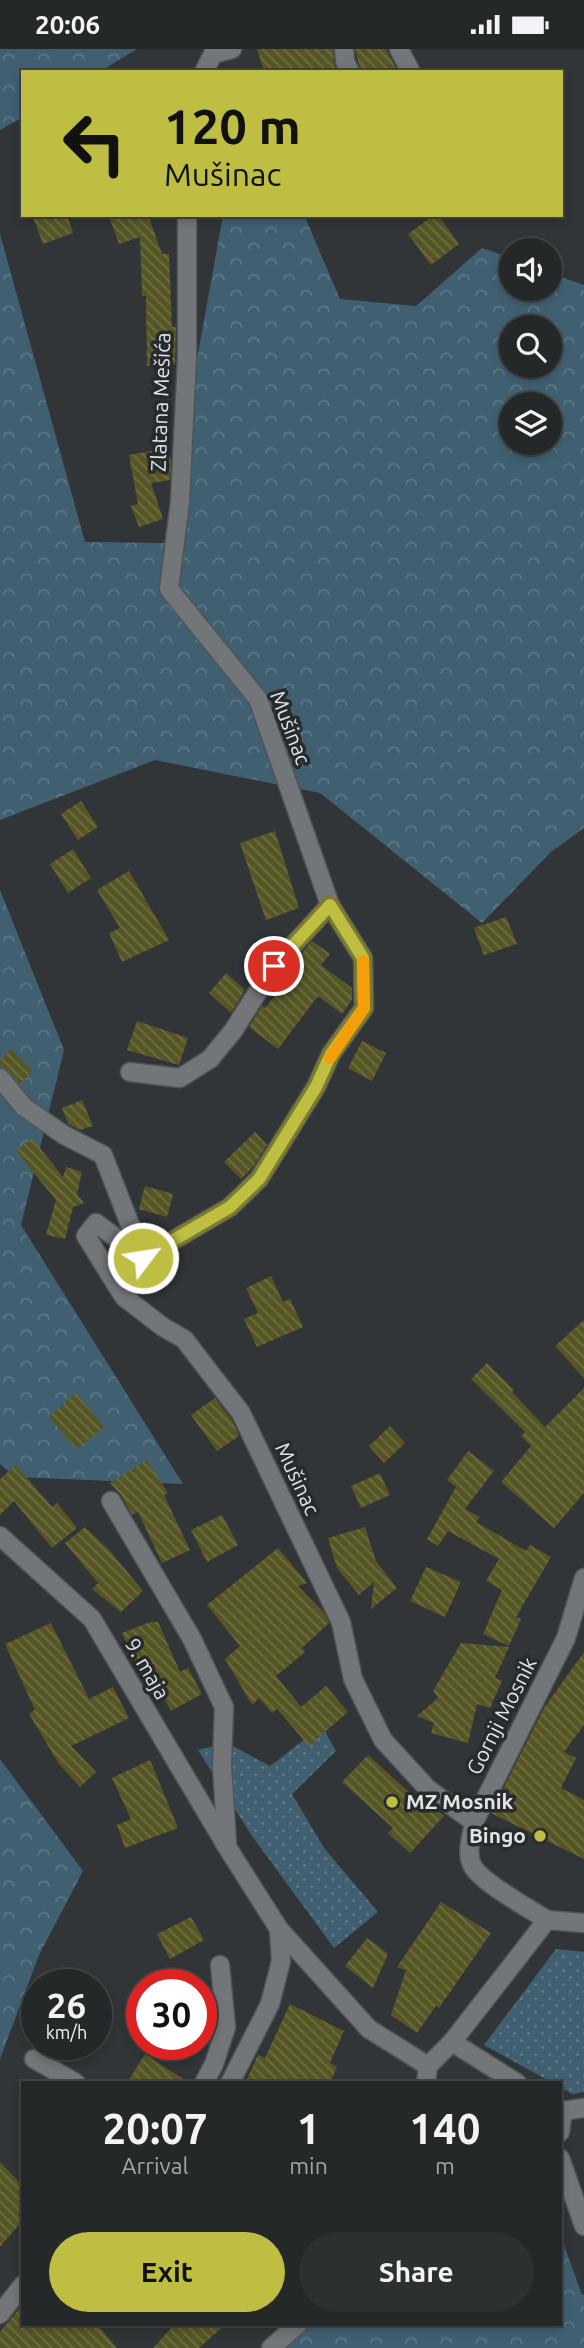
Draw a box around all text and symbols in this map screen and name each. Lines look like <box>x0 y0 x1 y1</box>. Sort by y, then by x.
text: 20:06 <box>35 10 100 39</box>
icon: left <box>49 98 140 189</box>
text: 120 m <box>164 98 301 153</box>
text: Mušinac <box>164 156 281 192</box>
map controls <box>499 238 562 455</box>
button: sound <box>499 238 562 301</box>
button: search <box>499 315 562 378</box>
street label: Zlatana Mešića <box>146 332 174 472</box>
button: layers <box>499 392 562 455</box>
street label: Mušinac <box>266 687 316 768</box>
pin <box>244 936 304 996</box>
icon: arrive <box>255 947 293 985</box>
position arrow <box>106 1221 180 1295</box>
street label: Mušinac <box>271 1439 325 1519</box>
street label: 9. maja <box>121 1634 175 1703</box>
street label: Gornji Mosnik <box>461 1652 541 1778</box>
place label: MZ Mosnik <box>406 1789 514 1813</box>
marker: MZ Mosnik <box>384 1794 400 1810</box>
place label: Bingo <box>469 1823 526 1847</box>
marker: Bingo <box>532 1828 548 1844</box>
speed limit sign: 30 <box>126 1969 217 2060</box>
text: 26 <box>47 1985 86 2025</box>
text: km/h <box>46 2022 87 2042</box>
text: 20:07 <box>103 2105 208 2152</box>
text: 1 <box>297 2105 320 2152</box>
text: 140 <box>409 2105 480 2152</box>
text: Arrival <box>122 2153 189 2178</box>
text: min <box>289 2153 328 2178</box>
text: m <box>435 2153 455 2178</box>
button: Exit <box>49 2232 285 2312</box>
button: Share <box>299 2232 534 2312</box>

